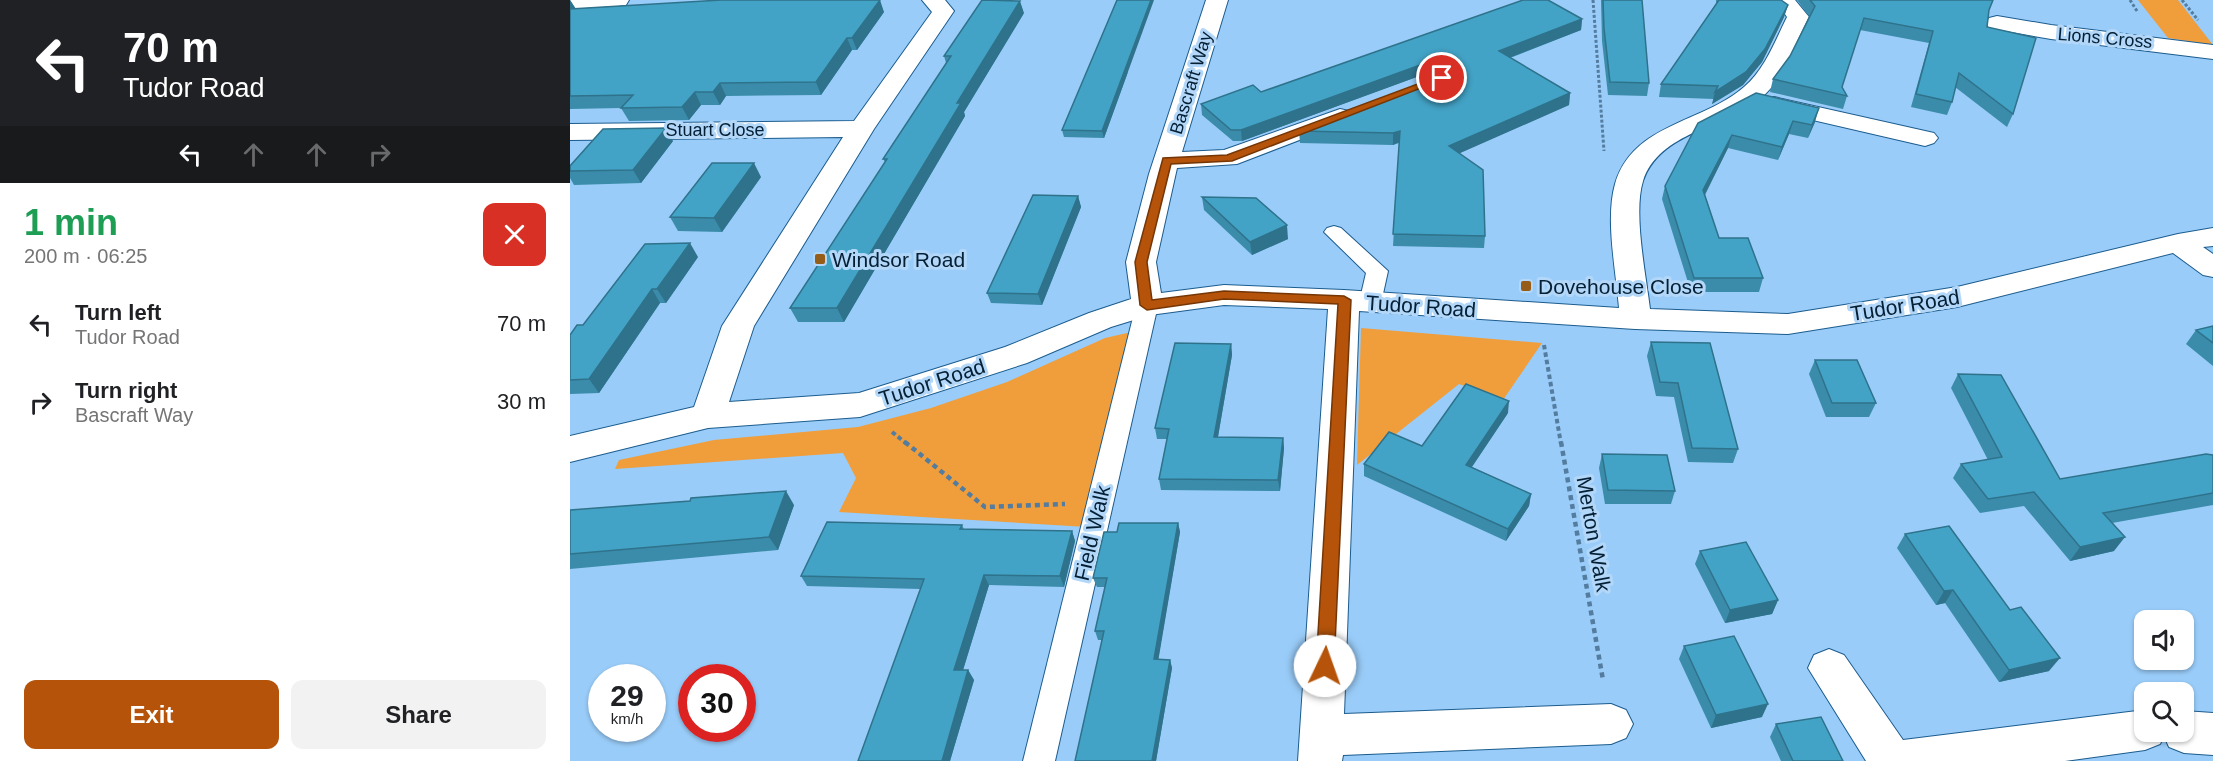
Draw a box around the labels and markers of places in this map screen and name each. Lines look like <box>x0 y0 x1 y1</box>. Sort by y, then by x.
pin <box>1416 52 1467 103</box>
place label: Windsor Road <box>832 248 965 271</box>
marker: Windsor Road <box>813 252 827 266</box>
place label: Dovehouse Close <box>1538 275 1704 298</box>
marker: Dovehouse Close <box>1519 279 1533 293</box>

